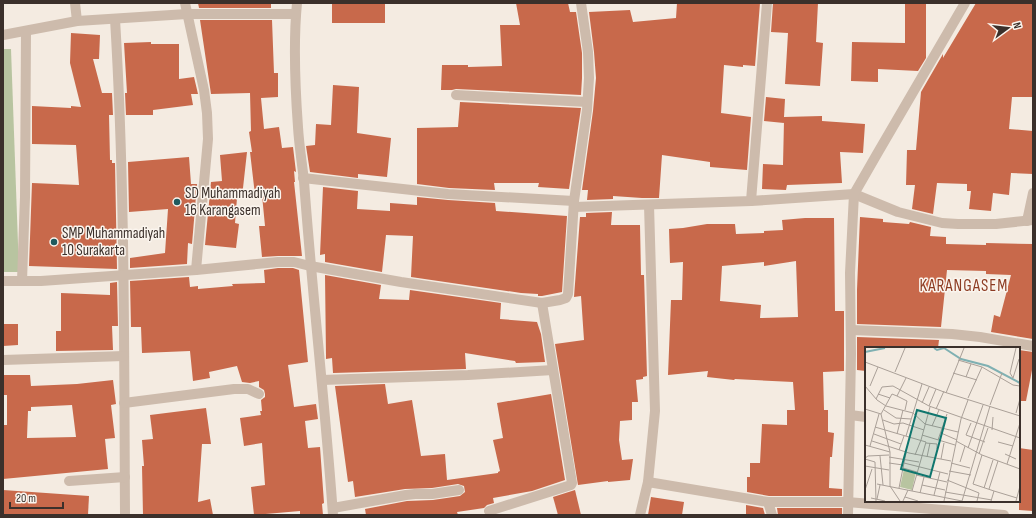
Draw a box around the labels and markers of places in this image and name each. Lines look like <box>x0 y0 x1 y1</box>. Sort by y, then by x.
place label: SD Muhammadiyah 16 Karangasem <box>185 184 280 220</box>
marker: SD Muhammadiyah 16 Karangasem <box>172 197 182 207</box>
place label: SMP Muhammadiyah 10 Surakarta <box>62 224 165 260</box>
marker: SMP Muhammadiyah 10 Surakarta <box>49 237 59 247</box>

